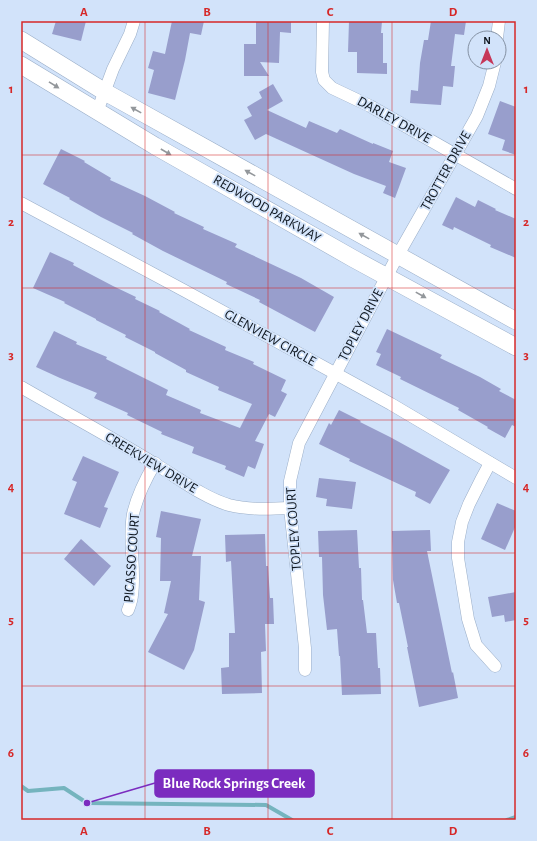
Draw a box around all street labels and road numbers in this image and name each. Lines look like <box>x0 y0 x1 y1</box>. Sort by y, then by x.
street label: DARLEY DRIVE <box>355 94 433 146</box>
street label: TROTTER DRIVE <box>418 129 474 213</box>
street label: REDWOOD PARKWAY <box>211 172 324 246</box>
street label: TOPLEY DRIVE <box>336 286 386 363</box>
street label: GLENVIEW CIRCLE <box>222 307 318 369</box>
street label: CREEKVIEW DRIVE <box>103 430 200 496</box>
street label: TOPLEY COURT <box>284 487 304 571</box>
street label: PICASSO COURT <box>122 513 142 603</box>

